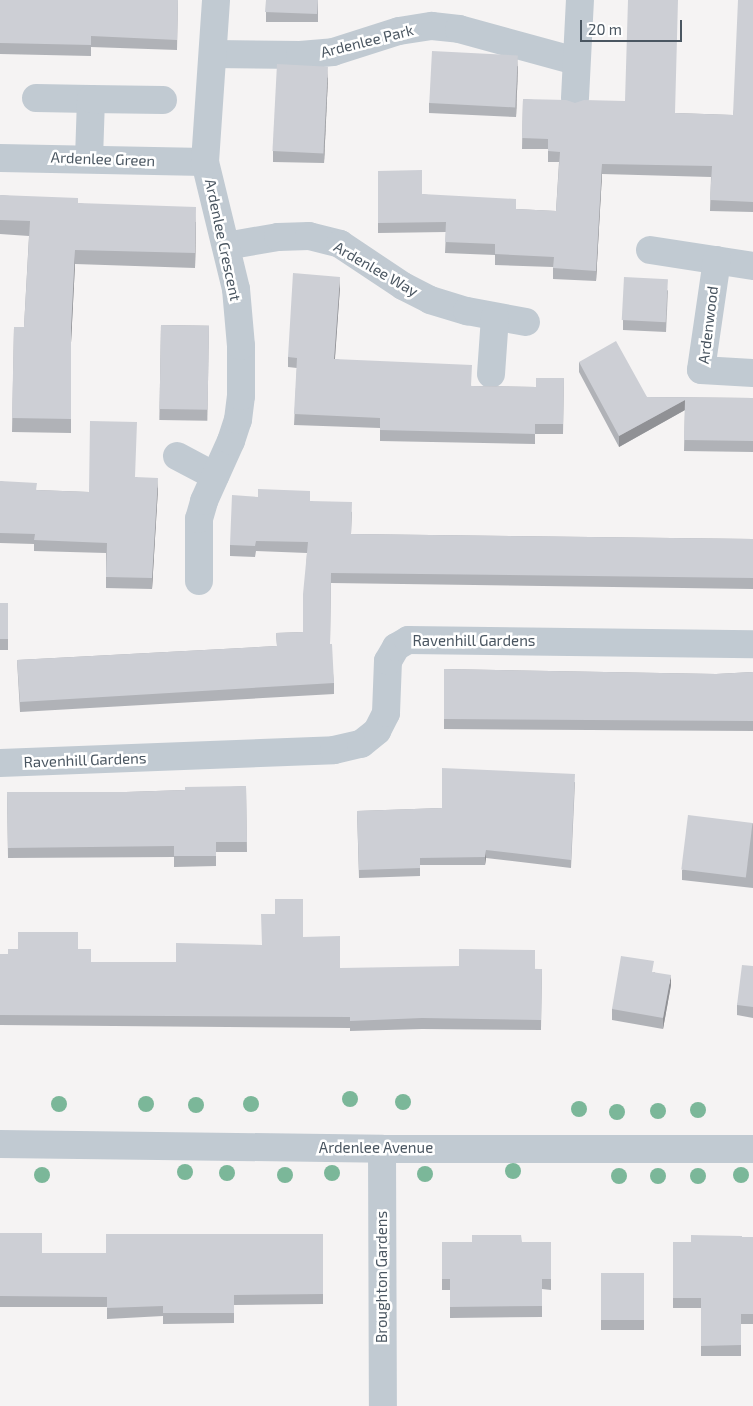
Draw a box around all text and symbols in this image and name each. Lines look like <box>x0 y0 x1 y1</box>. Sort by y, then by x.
scale bar <box>583 10 686 42</box>
text: 20 m <box>588 20 622 38</box>
street label: Ardenlee Park <box>319 21 415 61</box>
street label: Ardenlee Green <box>50 148 156 170</box>
street label: Ardenlee Crescent <box>201 177 245 303</box>
street label: Ardenlee Way <box>331 238 421 300</box>
street label: Ardenwood <box>694 285 722 365</box>
street label: Ravenhill Gardens <box>412 632 536 650</box>
street label: Ravenhill Gardens <box>23 749 147 771</box>
street label: Ardenlee Avenue <box>319 1139 433 1157</box>
street label: Broughton Gardens <box>373 1211 391 1343</box>

